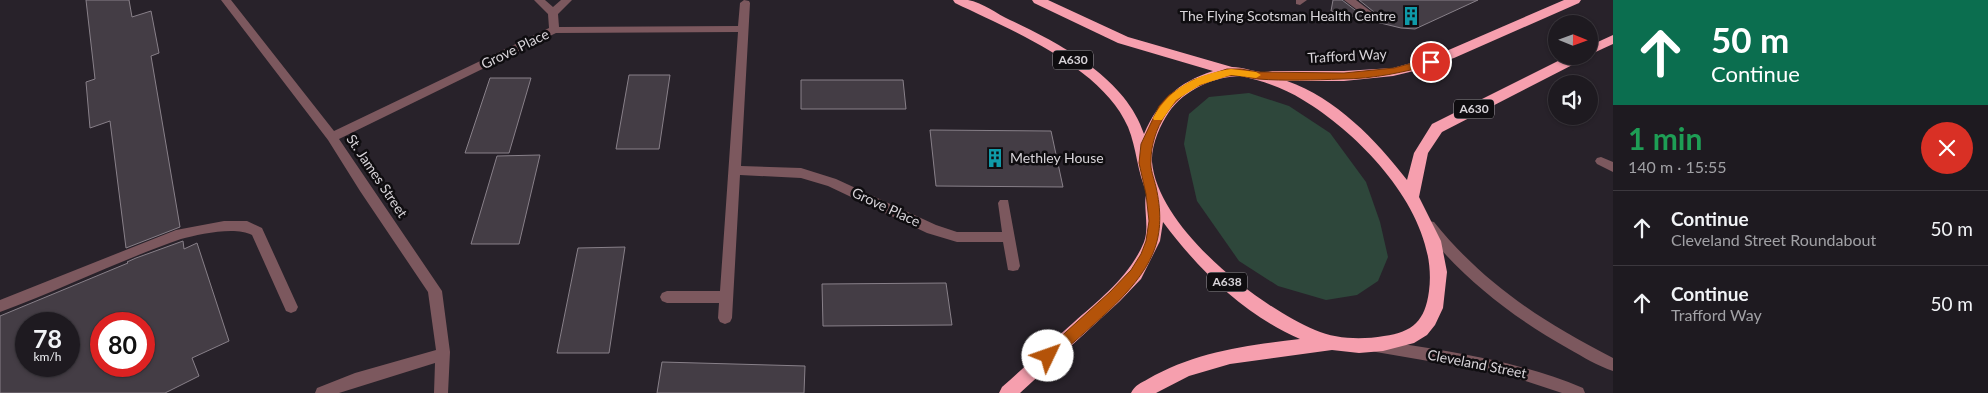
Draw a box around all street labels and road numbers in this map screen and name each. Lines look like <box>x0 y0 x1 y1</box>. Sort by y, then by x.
street label: Grove Place <box>478 25 551 72</box>
street label: Trafford Way <box>1307 45 1388 66</box>
road number: A630 <box>1053 50 1093 70</box>
road number: A630 <box>1454 100 1494 118</box>
street label: St. James Street <box>343 131 412 221</box>
street label: Grove Place <box>849 183 923 230</box>
road number: A638 <box>1207 272 1247 292</box>
street label: Cleveland Street <box>1426 346 1528 381</box>

